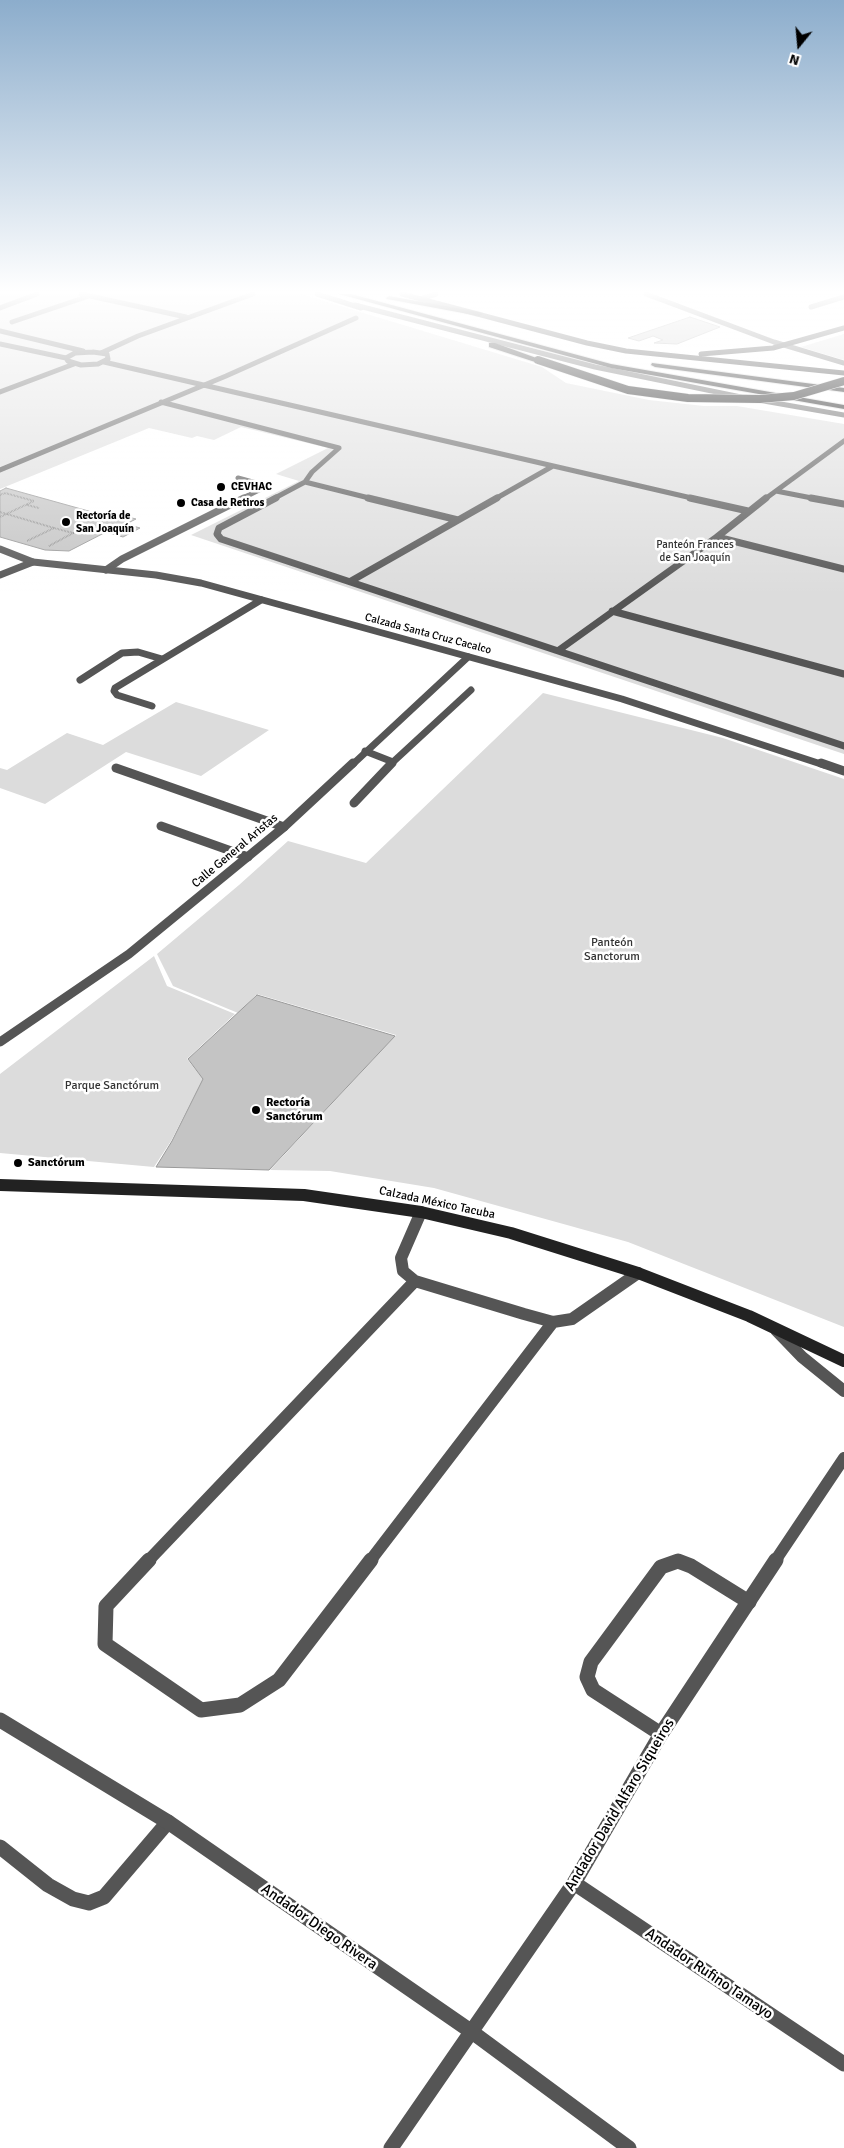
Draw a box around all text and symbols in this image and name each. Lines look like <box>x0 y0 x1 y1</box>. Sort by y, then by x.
north arrow <box>774 20 824 70</box>
text: N <box>787 50 802 69</box>
place label: CEVHAC <box>231 480 272 494</box>
marker: CEVHAC <box>215 481 227 493</box>
place label: Casa de Retiros <box>191 496 264 510</box>
marker: Casa de Retiros <box>175 497 187 509</box>
place label: Rectoría de San Joaquín <box>76 509 134 535</box>
marker: Rectoría de San Joaquín <box>60 516 72 528</box>
park label: Panteón Frances de San Joaquín <box>656 538 734 564</box>
street label: Calzada Santa Cruz Cacalco <box>363 611 493 657</box>
street label: Calle General Aristas <box>189 811 281 891</box>
park label: Panteón Sanctorum <box>584 936 640 964</box>
park label: Parque Sanctórum <box>65 1079 159 1093</box>
place label: Rectoría Sanctórum <box>266 1096 323 1124</box>
marker: Rectoría Sanctórum <box>250 1104 262 1116</box>
place label: Sanctórum <box>28 1156 85 1170</box>
marker: Sanctórum <box>12 1157 24 1169</box>
street label: Calzada México Tacuba <box>378 1184 496 1222</box>
street label: Andador David Alfaro Siqueiros <box>561 1715 679 1895</box>
street label: Andador Diego Rivera <box>257 1880 381 1974</box>
street label: Andador Rufino Tamayo <box>642 1925 776 2023</box>

